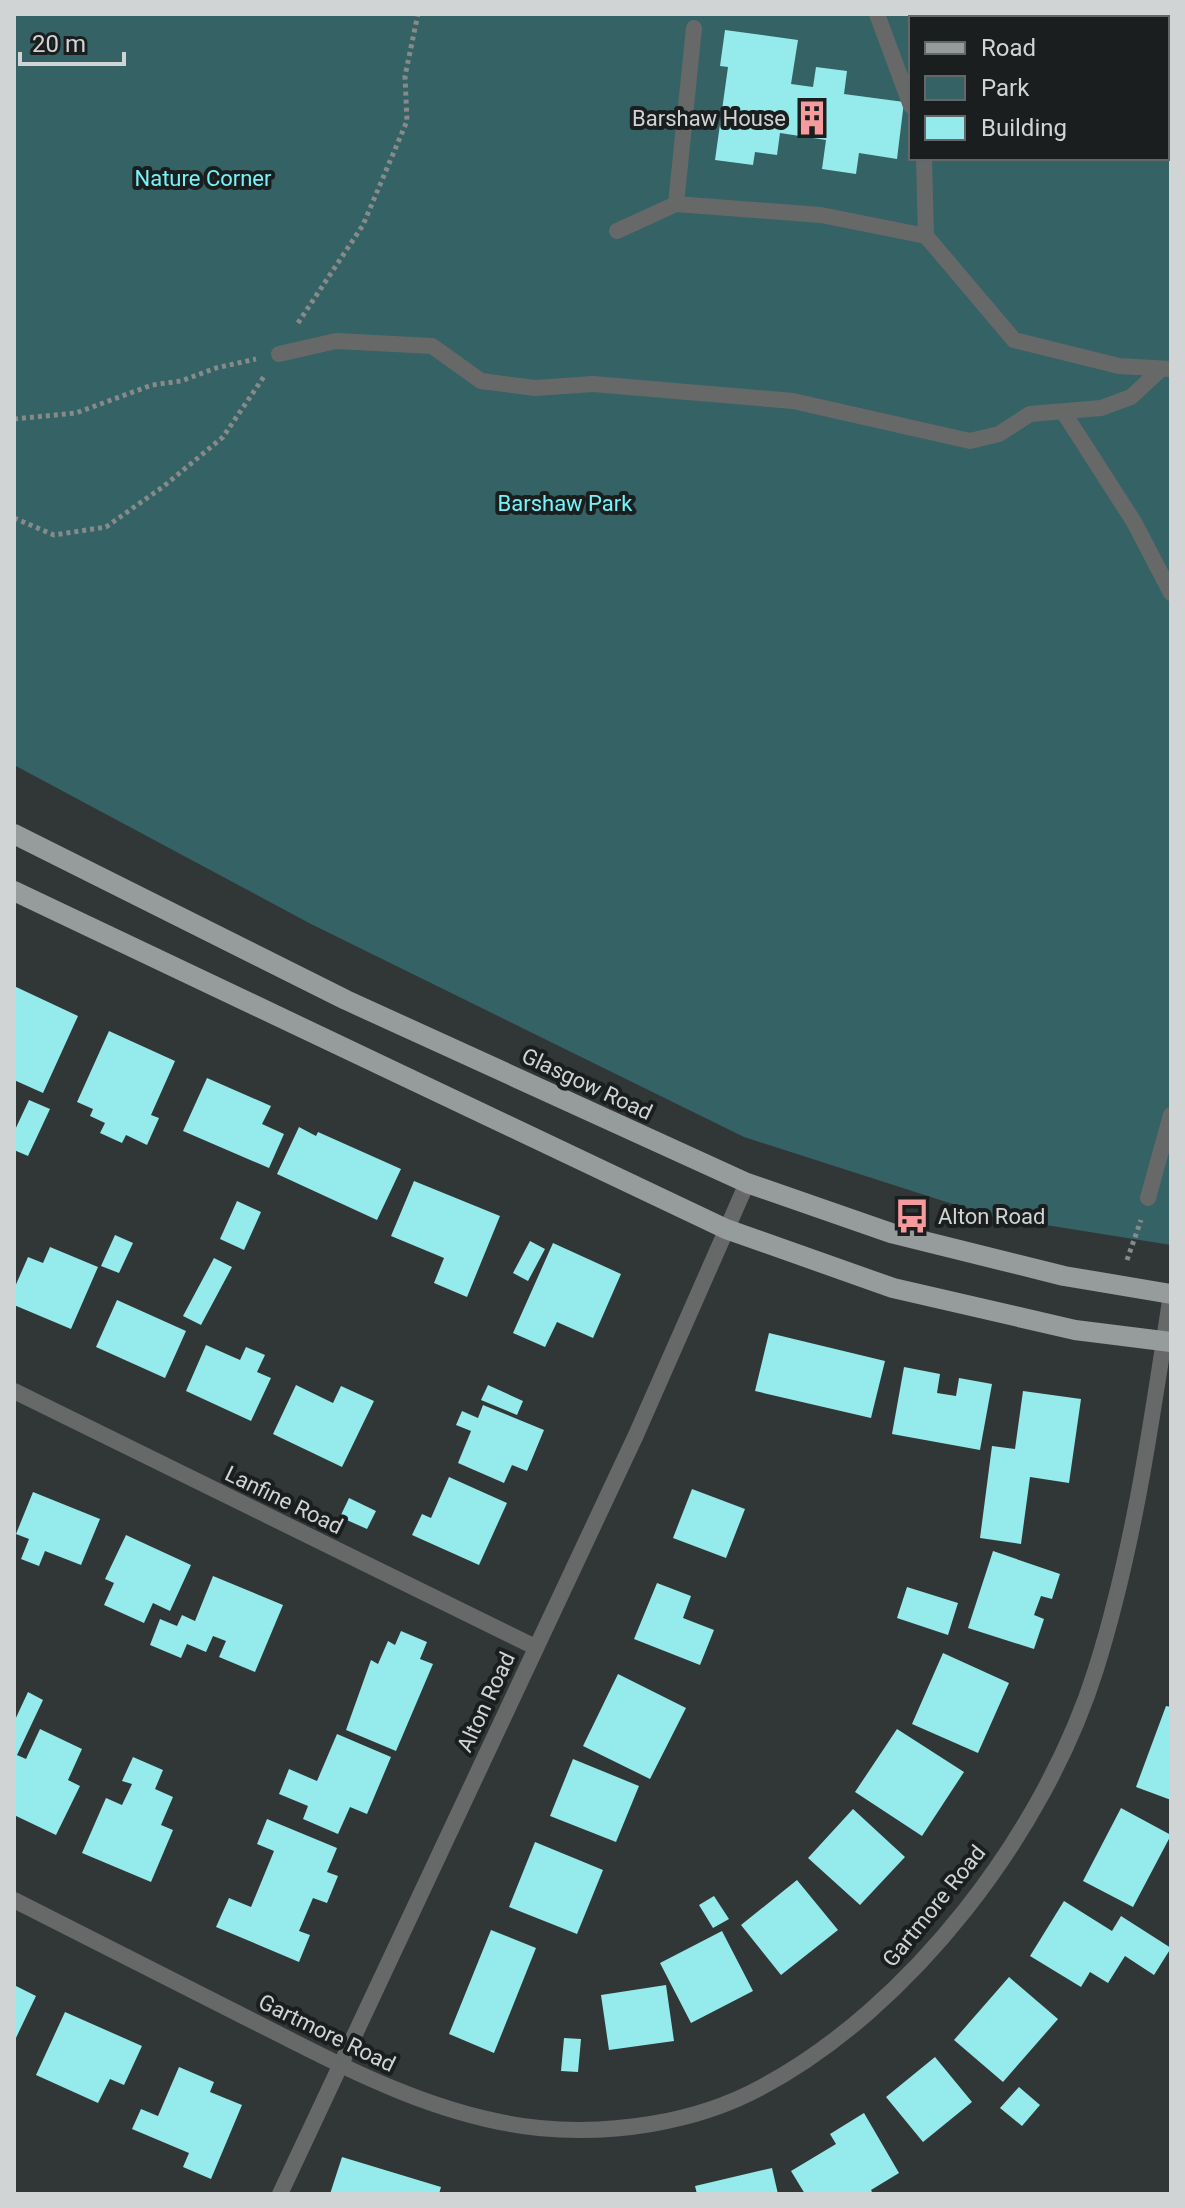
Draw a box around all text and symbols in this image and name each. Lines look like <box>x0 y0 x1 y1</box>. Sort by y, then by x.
scale bar <box>20 16 124 66</box>
legend <box>909 16 1169 160</box>
text: 20 m <box>32 30 86 58</box>
text: Road <box>981 34 1036 62</box>
text: Park <box>981 74 1030 102</box>
building icon: Barshaw House <box>793 99 831 137</box>
place label: Barshaw House <box>632 106 786 131</box>
text: Building <box>981 114 1067 142</box>
park label: Nature Corner <box>135 166 272 191</box>
park label: Barshaw Park <box>498 491 633 516</box>
street label: Glasgow Road <box>518 1043 656 1125</box>
bus stop icon: Alton Road <box>893 1197 931 1235</box>
place label: Alton Road <box>938 1204 1045 1229</box>
street label: Lanfine Road <box>221 1461 347 1539</box>
street label: Alton Road <box>452 1648 520 1756</box>
street label: Gartmore Road <box>877 1840 991 1972</box>
street label: Gartmore Road <box>255 1989 399 2077</box>

